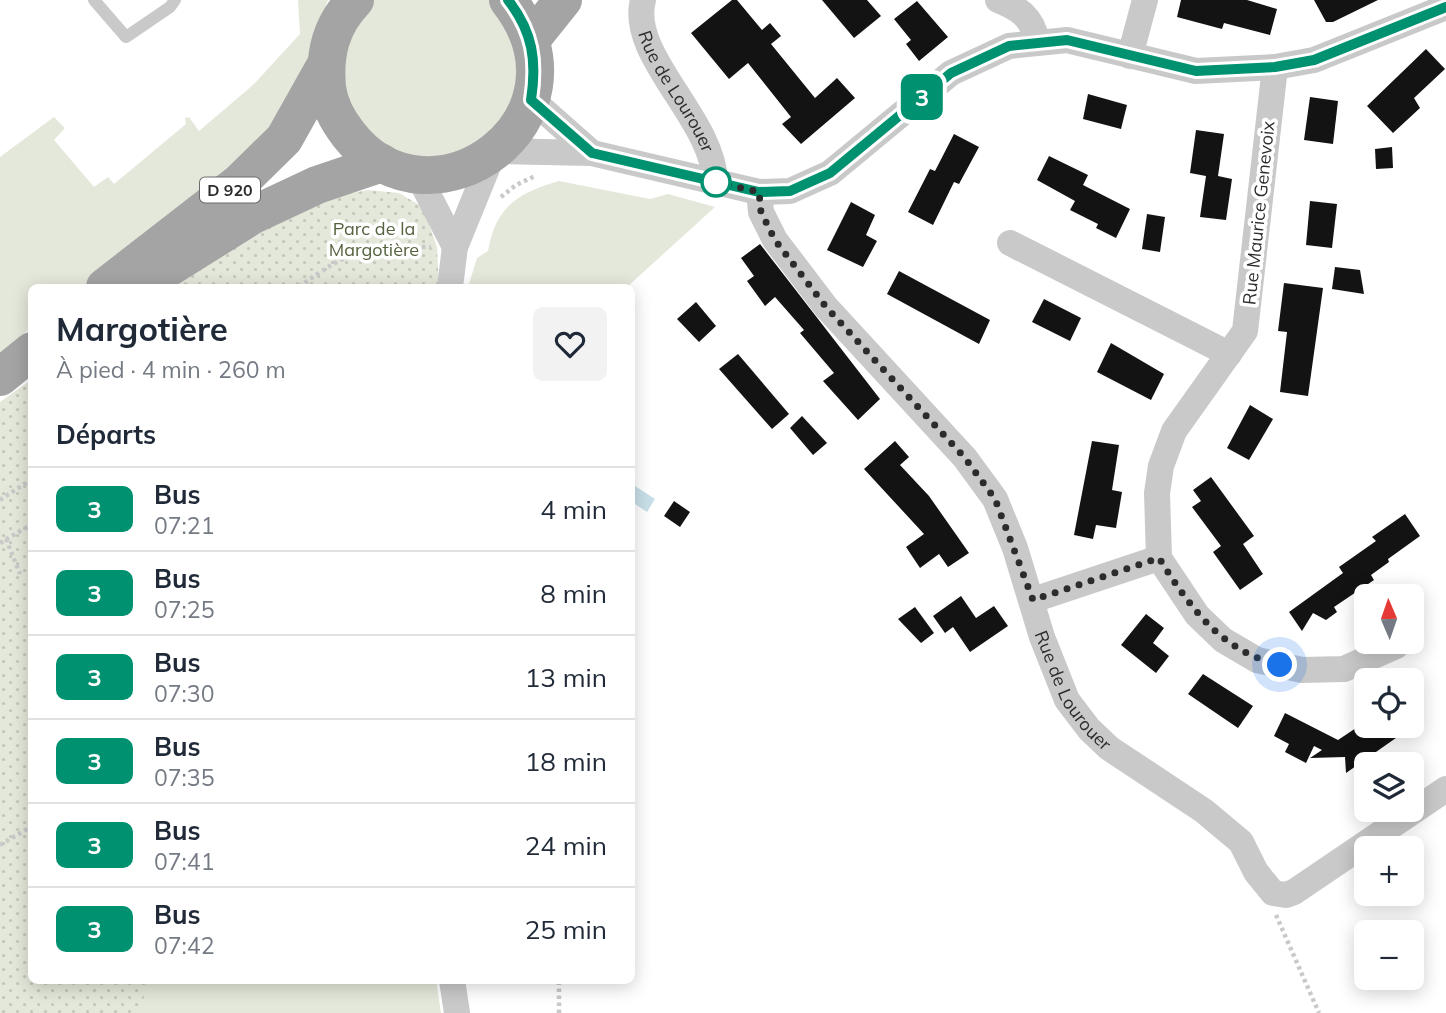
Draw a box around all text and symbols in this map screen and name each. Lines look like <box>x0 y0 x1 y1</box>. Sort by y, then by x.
street label: Rue de Lourouer <box>633 28 720 156</box>
line badge: 3 <box>899 74 945 120</box>
text: 3 <box>915 82 929 112</box>
street label: Rue Maurice Genevoix <box>1237 119 1280 306</box>
unlabelled marker <box>701 167 731 197</box>
road number: D 920 <box>200 178 260 202</box>
park label: Parc de la Margotière <box>329 217 419 261</box>
button: heart <box>533 307 607 381</box>
text: Margotière <box>56 308 228 349</box>
text: À pied · 4 min · 260 m <box>56 355 286 384</box>
text: Départs <box>56 418 156 451</box>
text: Bus <box>154 478 200 511</box>
text: 4 min <box>540 493 607 526</box>
text: 3 <box>87 494 102 524</box>
text: 07:21 <box>154 511 214 540</box>
text: Bus <box>154 562 200 595</box>
text: 8 min <box>540 577 607 610</box>
text: 3 <box>87 578 102 608</box>
north arrow <box>1354 584 1424 654</box>
map controls <box>1354 584 1424 990</box>
text: 07:25 <box>154 595 214 624</box>
street label: Rue de Lourouer <box>1030 627 1117 756</box>
text: Bus <box>154 646 200 679</box>
your location <box>1262 647 1297 682</box>
text: 13 min <box>525 661 607 694</box>
text: 3 <box>87 662 102 692</box>
button: locate <box>1354 668 1424 738</box>
text: 07:30 <box>154 679 214 708</box>
text: Bus <box>154 730 200 763</box>
text: 18 min <box>525 745 607 778</box>
text: 3 <box>87 746 102 776</box>
button: layers <box>1354 752 1424 822</box>
text: 07:35 <box>154 763 214 792</box>
text: Bus <box>154 814 200 847</box>
text: 24 min <box>525 829 607 862</box>
text: 3 <box>87 830 102 860</box>
button: + <box>1354 836 1424 906</box>
text: 07:41 <box>154 847 214 876</box>
text: Bus <box>154 898 200 931</box>
text: 25 min <box>525 913 607 946</box>
text: 3 <box>87 914 102 944</box>
button: − <box>1354 920 1424 990</box>
text: 07:42 <box>154 931 214 960</box>

